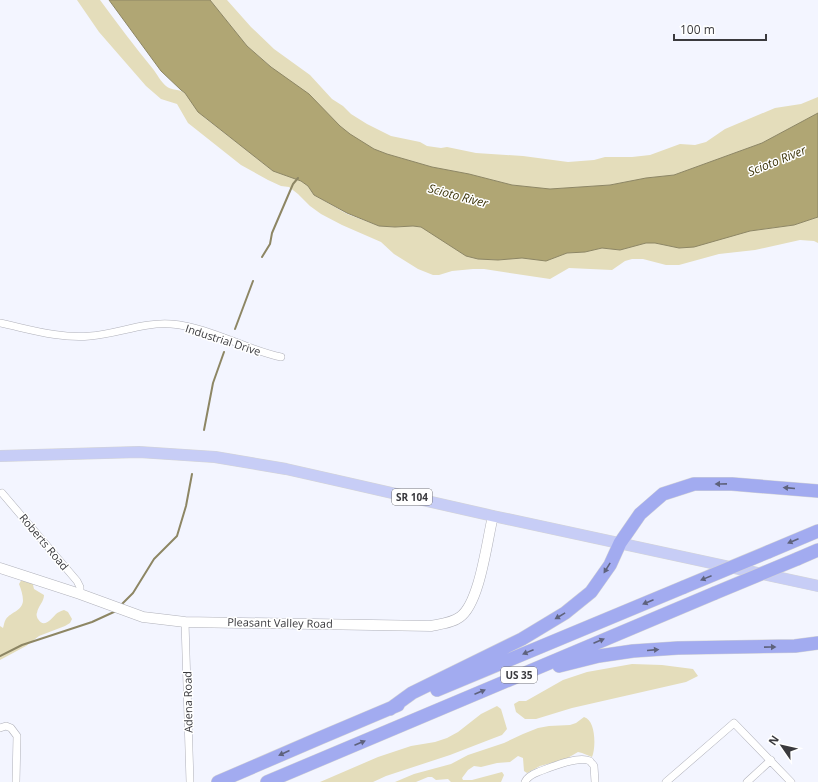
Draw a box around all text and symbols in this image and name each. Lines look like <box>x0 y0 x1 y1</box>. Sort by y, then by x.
scale bar <box>674 16 766 42</box>
text: 100 m <box>680 21 715 38</box>
water label: Scioto River <box>745 141 810 180</box>
water label: Scioto River <box>426 179 491 212</box>
street label: Industrial Drive <box>184 320 263 359</box>
one-way arrow <box>714 481 727 487</box>
one-way arrow <box>783 485 795 491</box>
road number: SR 104 <box>392 489 432 505</box>
street label: Roberts Road <box>16 510 72 573</box>
one-way arrow <box>787 539 799 545</box>
one-way arrow <box>603 563 611 574</box>
one-way arrow <box>700 575 712 581</box>
one-way arrow <box>642 599 654 605</box>
one-way arrow <box>554 612 566 619</box>
street label: Pleasant Valley Road <box>227 614 333 631</box>
one-way arrow <box>594 638 606 644</box>
one-way arrow <box>764 644 777 650</box>
one-way arrow <box>647 646 659 653</box>
one-way arrow <box>522 649 534 655</box>
road number: US 35 <box>501 667 537 683</box>
street label: Adena Road <box>179 671 196 733</box>
one-way arrow <box>474 689 485 695</box>
north arrow <box>762 726 802 766</box>
text: N <box>765 732 782 748</box>
one-way arrow <box>354 739 366 746</box>
one-way arrow <box>279 750 290 756</box>

